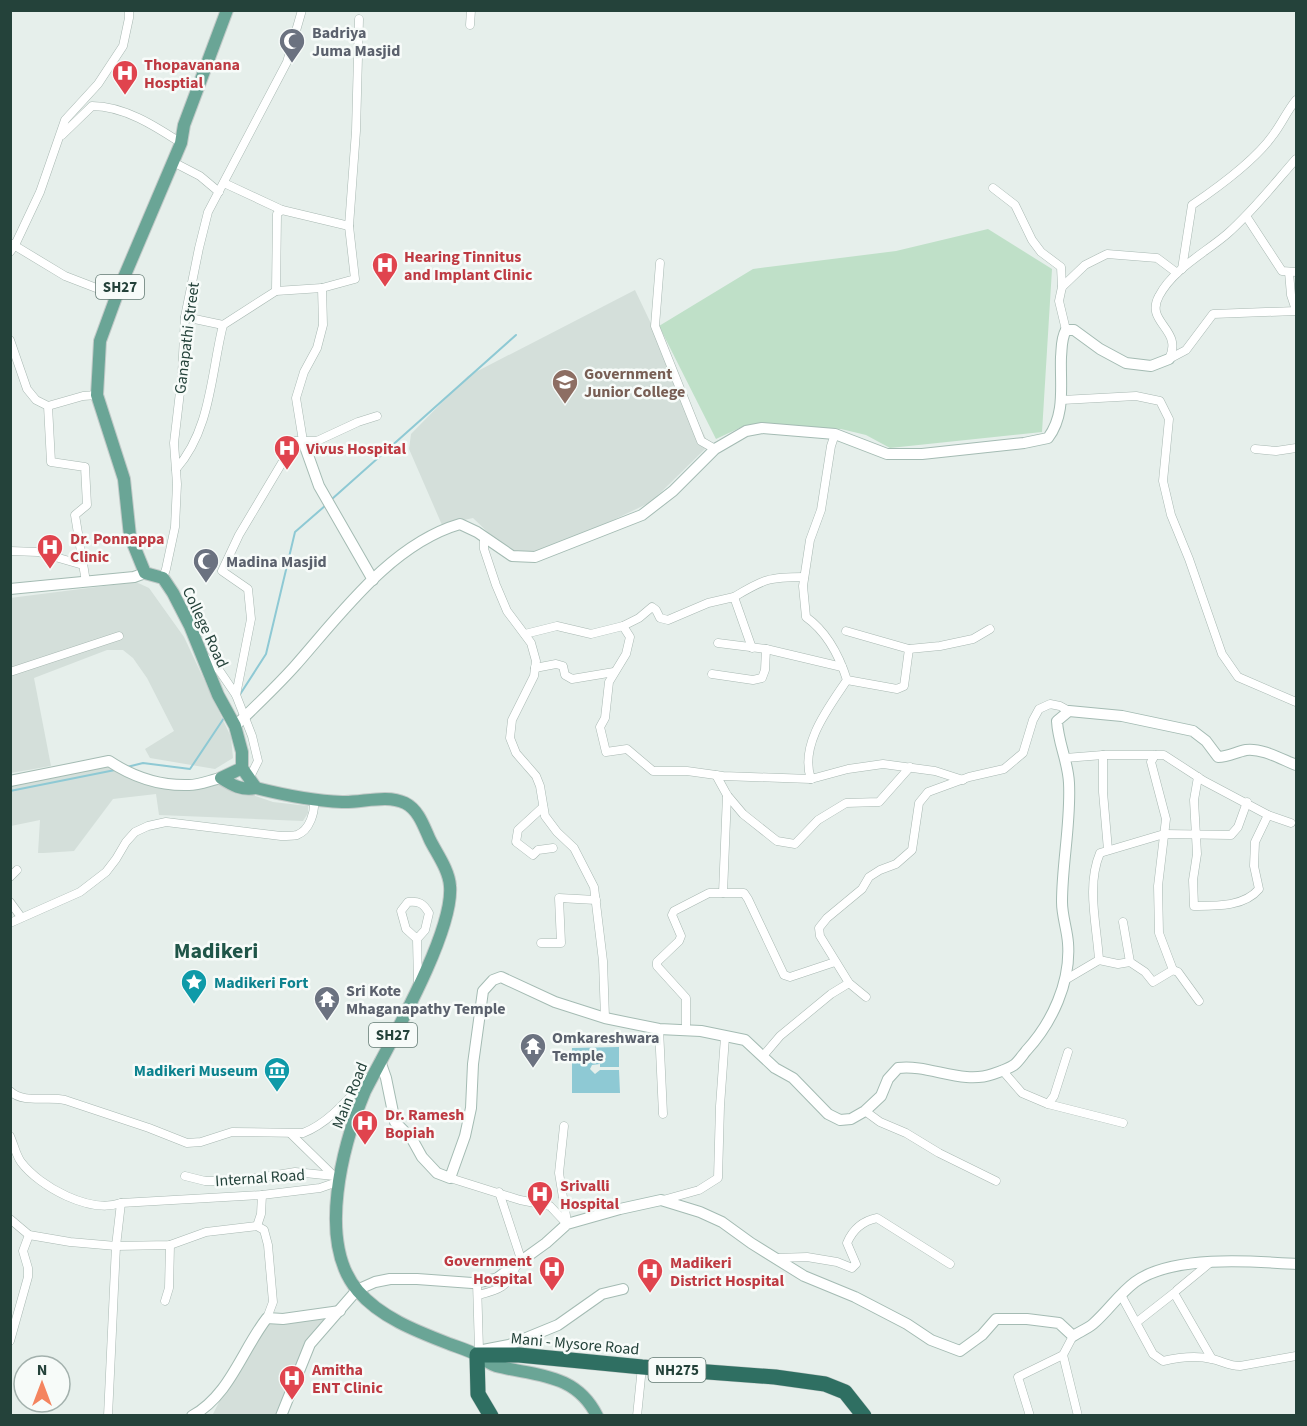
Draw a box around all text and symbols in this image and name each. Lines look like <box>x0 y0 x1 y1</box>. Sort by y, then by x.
place label: Badriya Juma Masjid <box>312 22 400 62</box>
mosque icon: Badriya Juma Masjid <box>277 26 307 64</box>
place label: Thopavanana Hosptial <box>144 54 240 94</box>
hospital icon: Thopavanana Hosptial <box>110 58 140 96</box>
place label: Hearing Tinnitus and Implant Clinic <box>404 246 533 286</box>
hospital icon: Hearing Tinnitus and Implant Clinic <box>370 250 400 288</box>
road number: SH27 <box>96 275 144 299</box>
street label: Ganapathi Street <box>169 280 205 395</box>
place label: Government Junior College <box>584 363 685 403</box>
school or university icon: Government Junior College <box>550 367 580 405</box>
hospital icon: Vivus Hospital <box>272 433 302 471</box>
place label: Vivus Hospital <box>305 438 407 460</box>
place label: Dr. Ponnappa Clinic <box>70 528 165 568</box>
hospital icon: Dr. Ponnappa Clinic <box>35 532 65 570</box>
mosque icon: Madina Masjid <box>191 546 221 584</box>
place label: Madina Masjid <box>226 551 327 573</box>
street label: College Road <box>177 583 233 672</box>
district label: Madikeri <box>174 935 258 967</box>
place icon: Madikeri Fort <box>179 967 209 1005</box>
place label: Madikeri Fort <box>214 972 308 994</box>
place label: Sri Kote Mhaganapathy Temple <box>346 980 506 1020</box>
temple icon: Sri Kote Mhaganapathy Temple <box>312 984 342 1022</box>
road number: SH27 <box>369 1023 417 1047</box>
place label: Omkareshwara Temple <box>552 1027 659 1067</box>
temple icon: Omkareshwara Temple <box>518 1031 548 1069</box>
museum icon: Madikeri Museum <box>262 1055 292 1093</box>
street label: Main Road <box>327 1059 373 1132</box>
place label: Madikeri Museum <box>134 1060 258 1082</box>
place label: Dr. Ramesh Bopiah <box>385 1104 464 1144</box>
hospital icon: Dr. Ramesh Bopiah <box>350 1108 380 1146</box>
street label: Internal Road <box>214 1164 306 1192</box>
place label: Srivalli Hospital <box>560 1175 619 1215</box>
hospital icon: Srivalli Hospital <box>525 1179 555 1217</box>
place label: Government Hospital <box>444 1250 532 1290</box>
place label: Madikeri District Hospital <box>670 1252 784 1292</box>
hospital icon: Government Hospital <box>537 1254 567 1292</box>
hospital icon: Madikeri District Hospital <box>635 1256 665 1294</box>
street label: Mani - Mysore Road <box>510 1327 640 1361</box>
north arrow <box>12 1354 72 1414</box>
road number: NH275 <box>648 1358 706 1382</box>
text: N <box>37 1359 47 1381</box>
place label: Amitha ENT Clinic <box>311 1359 383 1399</box>
hospital icon: Amitha ENT Clinic <box>277 1363 307 1401</box>

